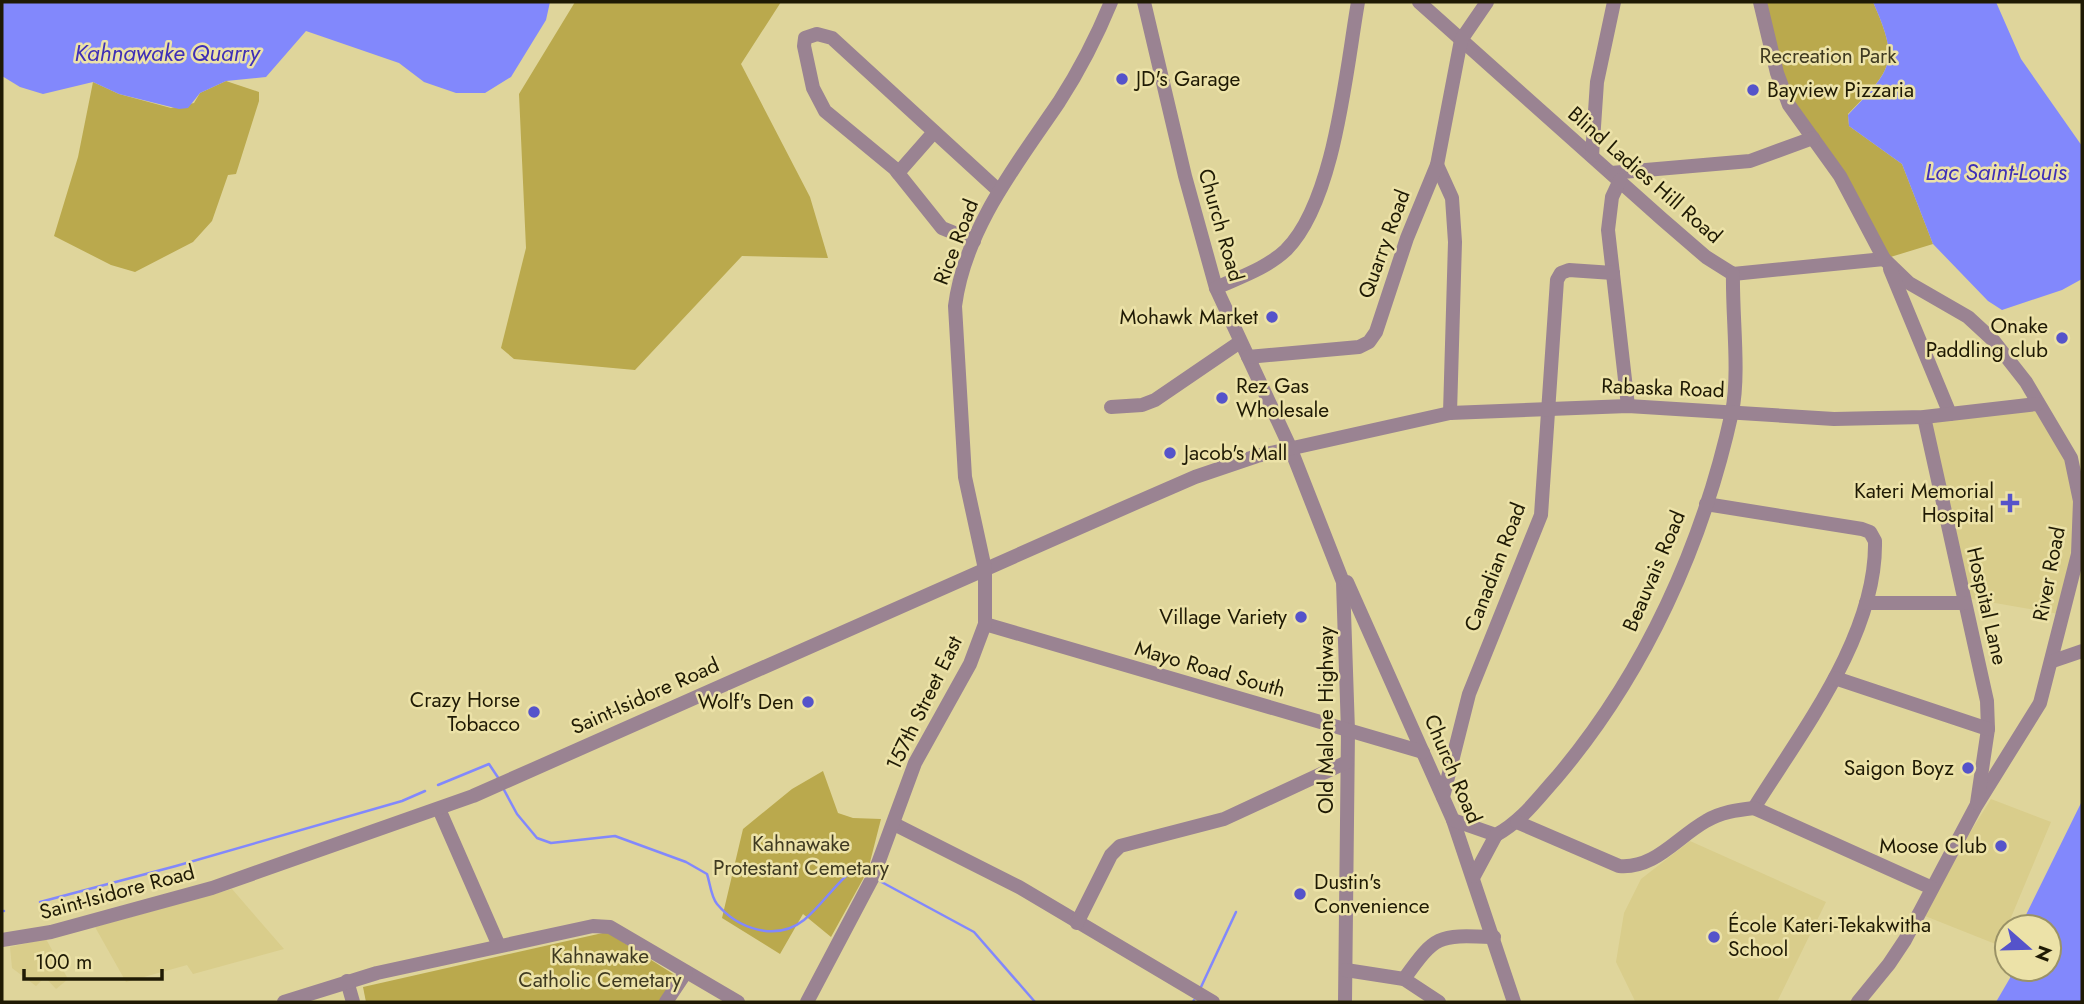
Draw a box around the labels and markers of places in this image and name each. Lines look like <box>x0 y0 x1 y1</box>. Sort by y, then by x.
place label: JD's Garage <box>1133 64 1241 94</box>
marker: JD's Garage <box>1114 71 1130 87</box>
place label: Bayview Pizzaria <box>1767 75 1914 105</box>
marker: Bayview Pizzaria <box>1745 82 1761 98</box>
place label: Mohawk Market <box>1120 302 1258 332</box>
marker: Mohawk Market <box>1264 309 1280 325</box>
place label: Onake Paddling club <box>1926 311 2048 365</box>
marker: Onake Paddling club <box>2054 330 2070 346</box>
place label: Rez Gas Wholesale <box>1236 371 1329 425</box>
marker: Rez Gas Wholesale <box>1214 390 1230 406</box>
place label: Jacob's Mall <box>1181 438 1287 468</box>
marker: Jacob's Mall <box>1162 445 1178 461</box>
place label: Kateri Memorial Hospital <box>1854 476 1994 530</box>
marker: Kateri Memorial Hospital <box>2000 493 2020 513</box>
place label: Village Variety <box>1159 602 1288 632</box>
marker: Village Variety <box>1293 609 1309 625</box>
place label: Crazy Horse Tobacco <box>410 685 520 739</box>
place label: Wolf's Den <box>698 687 794 717</box>
marker: Wolf's Den <box>800 694 816 710</box>
marker: Crazy Horse Tobacco <box>526 704 542 720</box>
place label: Saigon Boyz <box>1844 753 1954 783</box>
marker: Saigon Boyz <box>1960 760 1976 776</box>
place label: Moose Club <box>1879 831 1987 861</box>
marker: Moose Club <box>1993 838 2009 854</box>
place label: Dustin's Convenience <box>1314 867 1430 921</box>
marker: Dustin's Convenience <box>1292 886 1308 902</box>
place label: École Kateri-Tekakwitha School <box>1728 910 1931 964</box>
marker: École Kateri-Tekakwitha School <box>1706 929 1722 945</box>

